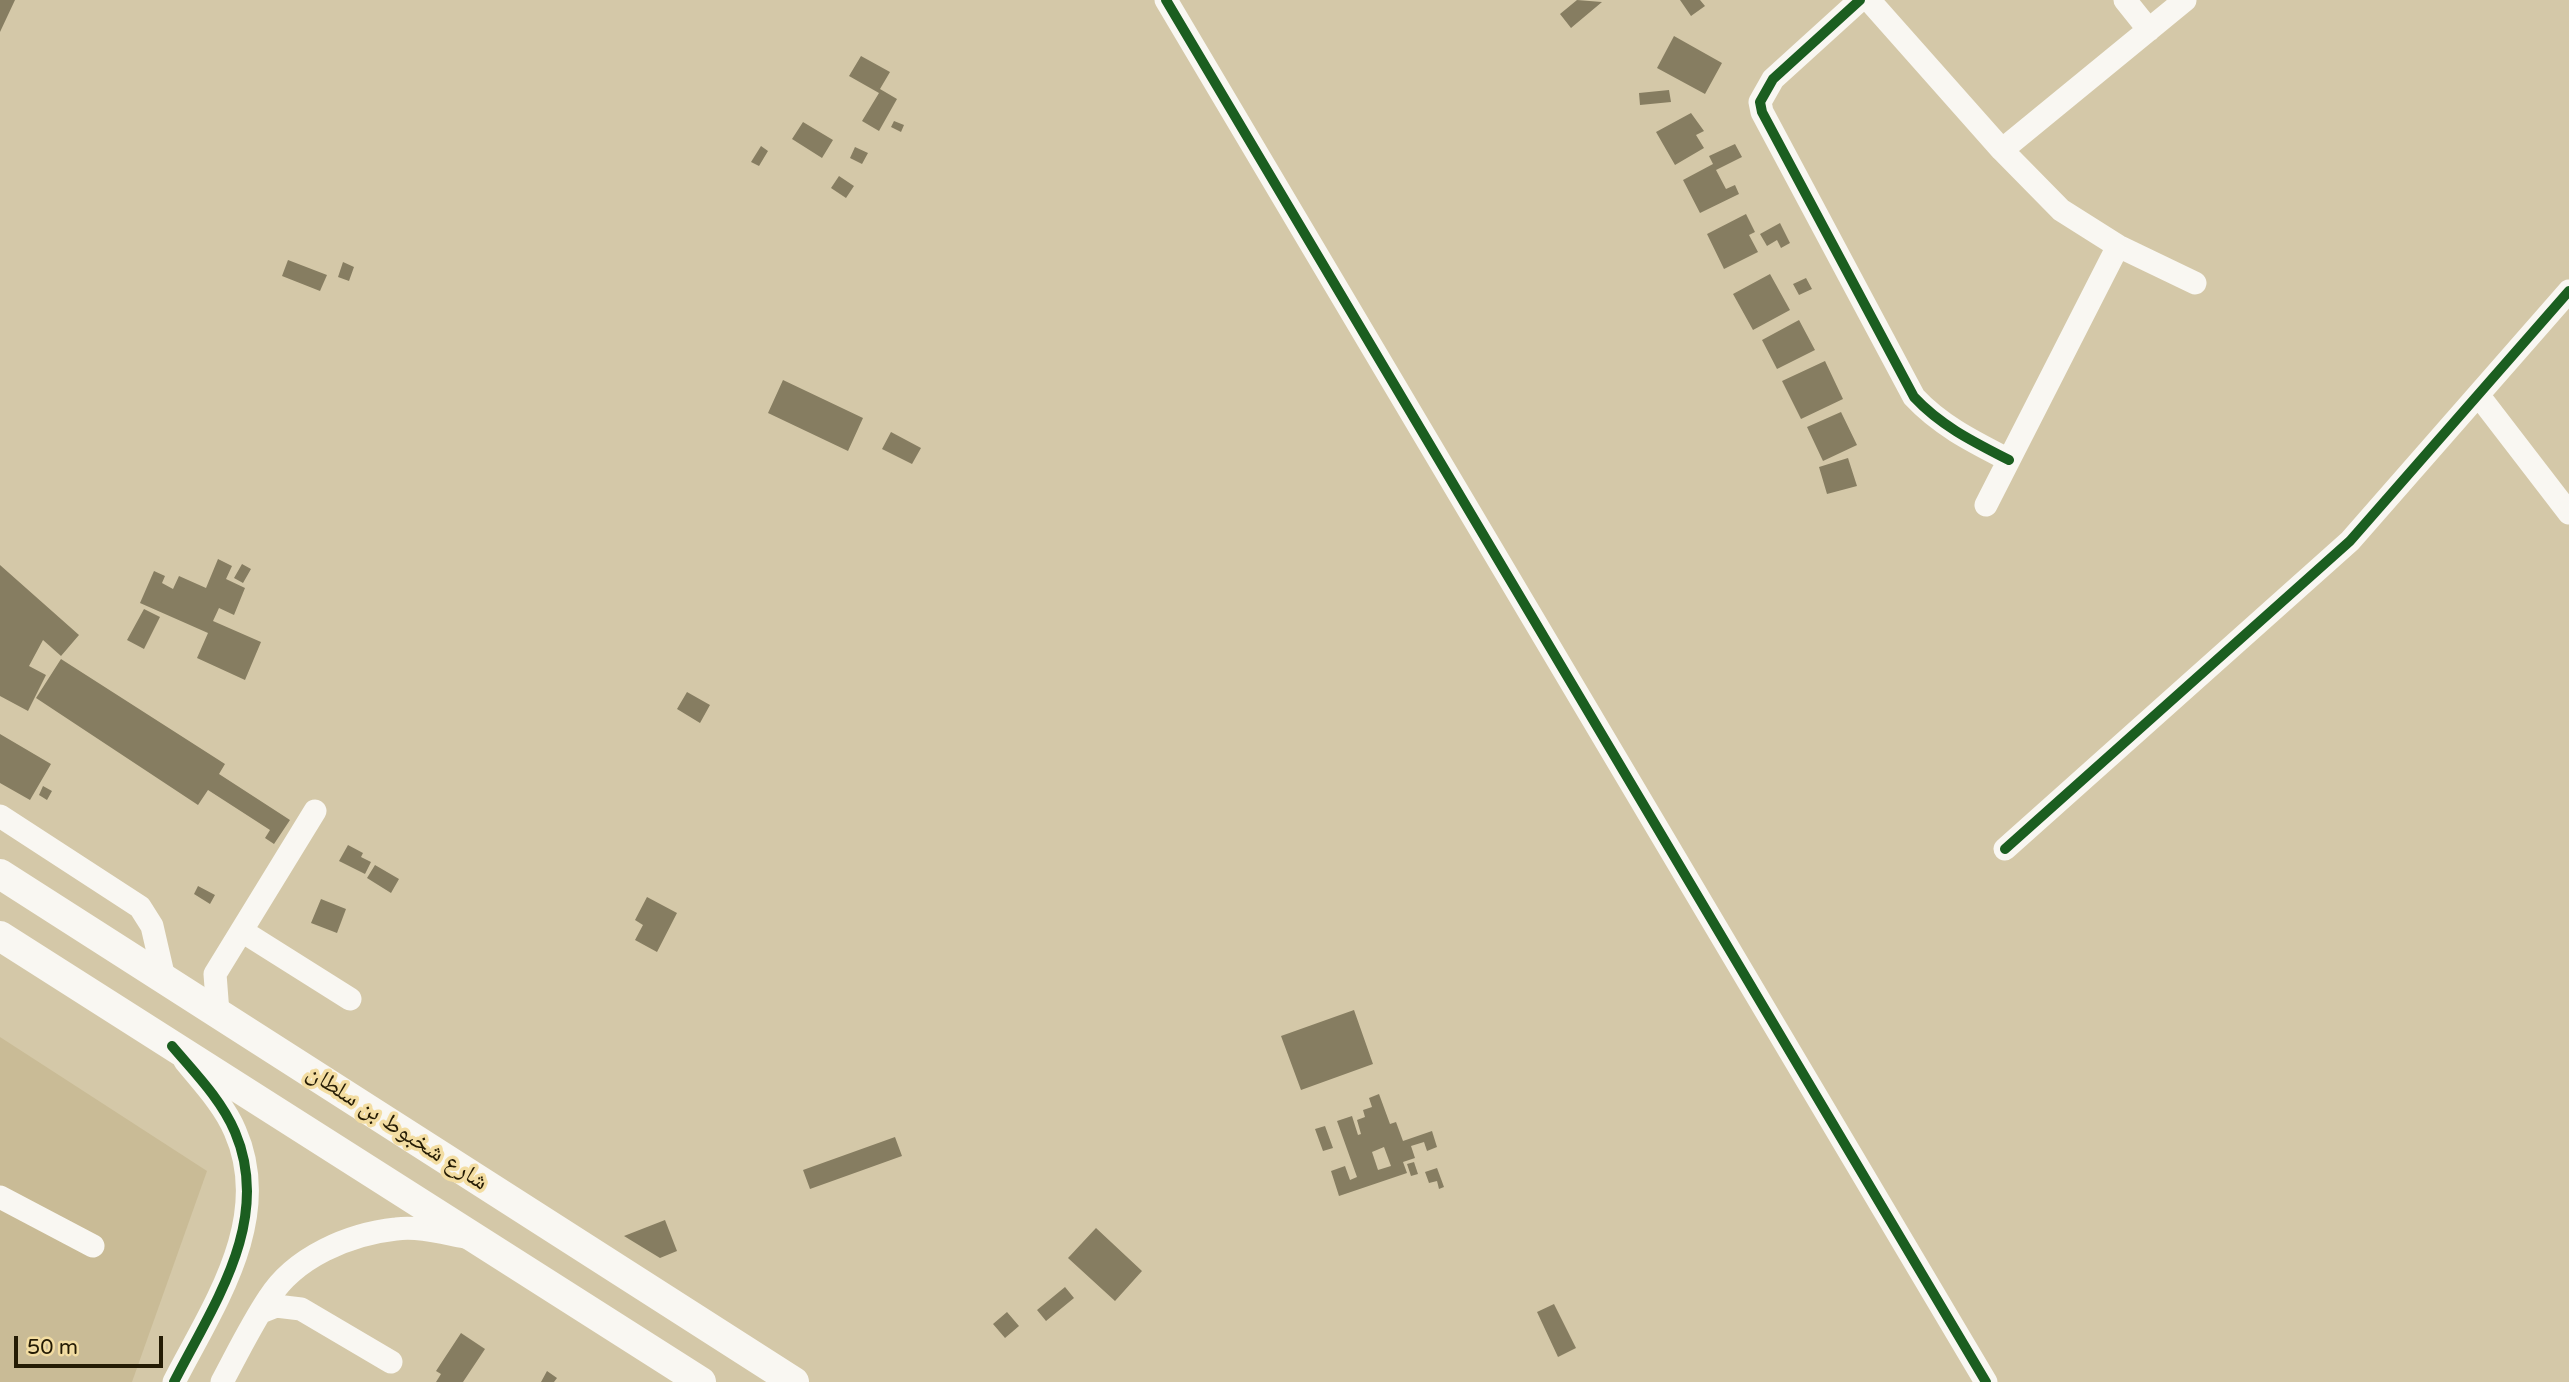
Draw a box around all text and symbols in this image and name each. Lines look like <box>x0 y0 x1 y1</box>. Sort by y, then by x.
street label: شارع شخبوط بن سلطان <box>301 1059 493 1197</box>
scale bar <box>18 1322 166 1366</box>
text: 50 m <box>27 1335 78 1360</box>

